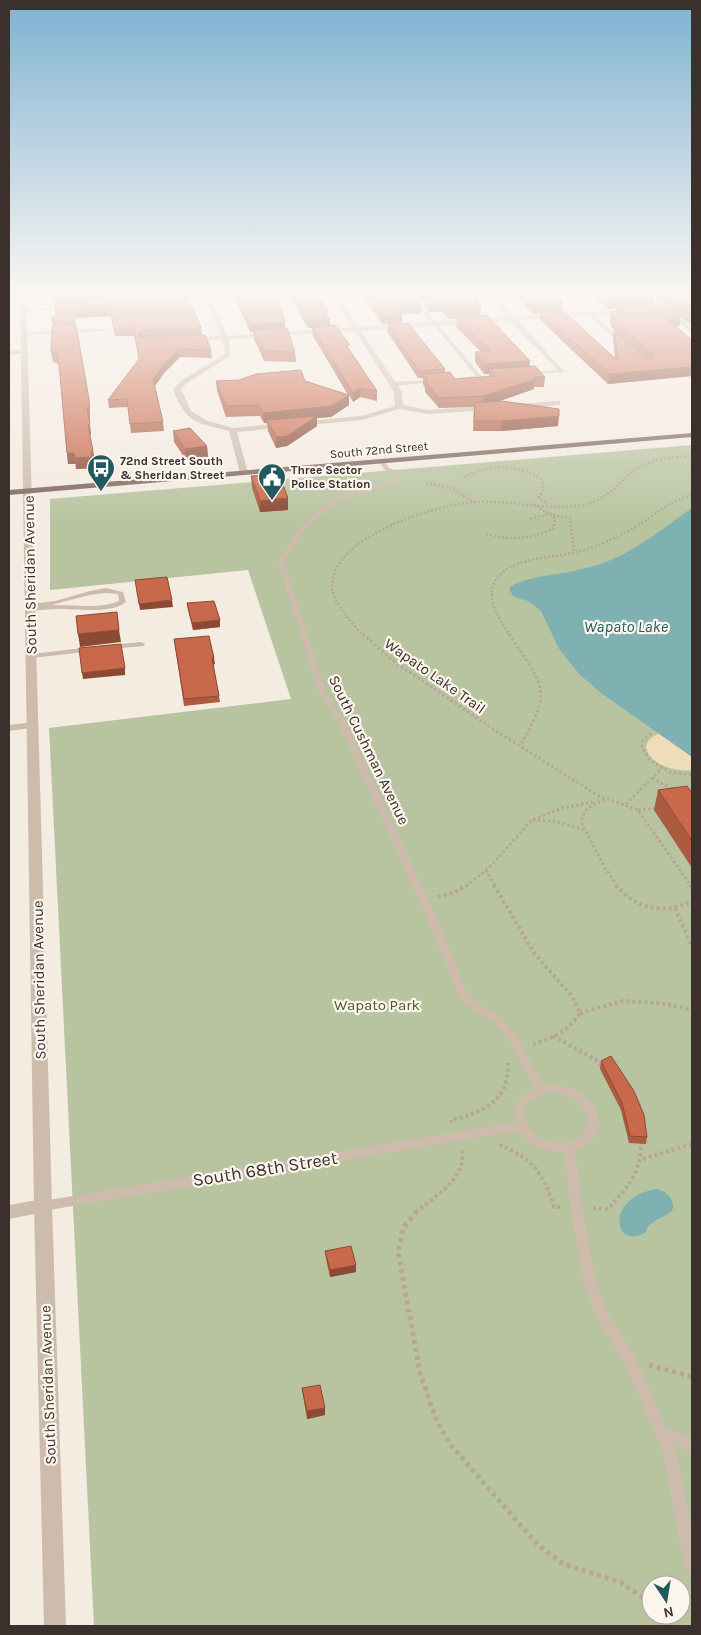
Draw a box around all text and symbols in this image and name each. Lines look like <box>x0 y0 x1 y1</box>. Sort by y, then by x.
street label: South 72nd Street <box>329 439 429 461</box>
bus stop icon: 72nd Street South & Sheridan Street <box>86 453 116 492</box>
place label: 72nd Street South & Sheridan Street <box>120 454 224 482</box>
public building icon: Three Sector Police Station <box>257 462 287 501</box>
place label: Three Sector Police Station <box>291 463 370 491</box>
street label: South Sheridan Avenue <box>20 495 40 655</box>
water label: Wapato Lake <box>584 617 669 636</box>
street label: Wapato Lake Trail <box>381 634 489 718</box>
street label: South Cushman Avenue <box>325 672 413 828</box>
street label: South Sheridan Avenue <box>29 900 49 1060</box>
park label: Wapato Park <box>334 996 420 1014</box>
street label: South 68th Street <box>191 1147 339 1191</box>
street label: South Sheridan Avenue <box>36 1305 60 1465</box>
north arrow <box>641 1575 691 1625</box>
text: N <box>662 1603 675 1622</box>

